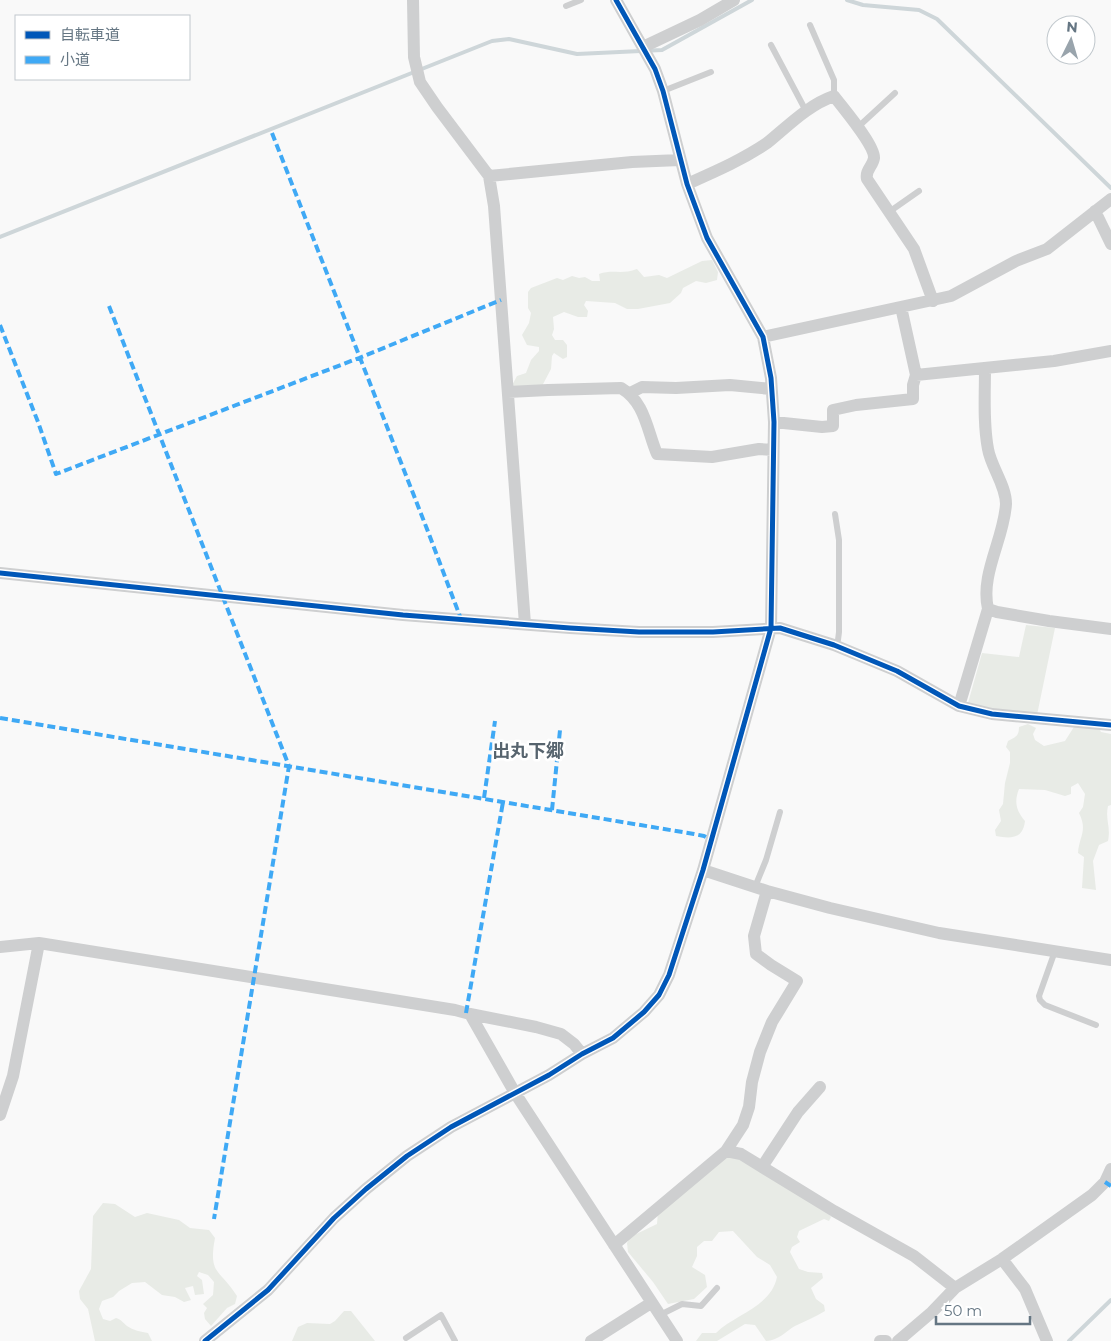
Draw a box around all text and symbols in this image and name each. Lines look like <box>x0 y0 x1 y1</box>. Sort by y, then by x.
legend <box>15 15 190 80</box>
north arrow <box>1046 15 1096 65</box>
text: N <box>1066 18 1079 37</box>
text: 自転車道 <box>60 25 120 44</box>
text: 小道 <box>60 50 90 69</box>
district label: 出丸下郷 <box>492 740 564 762</box>
scale bar <box>936 1294 1030 1326</box>
text: 50 m <box>944 1301 982 1320</box>

